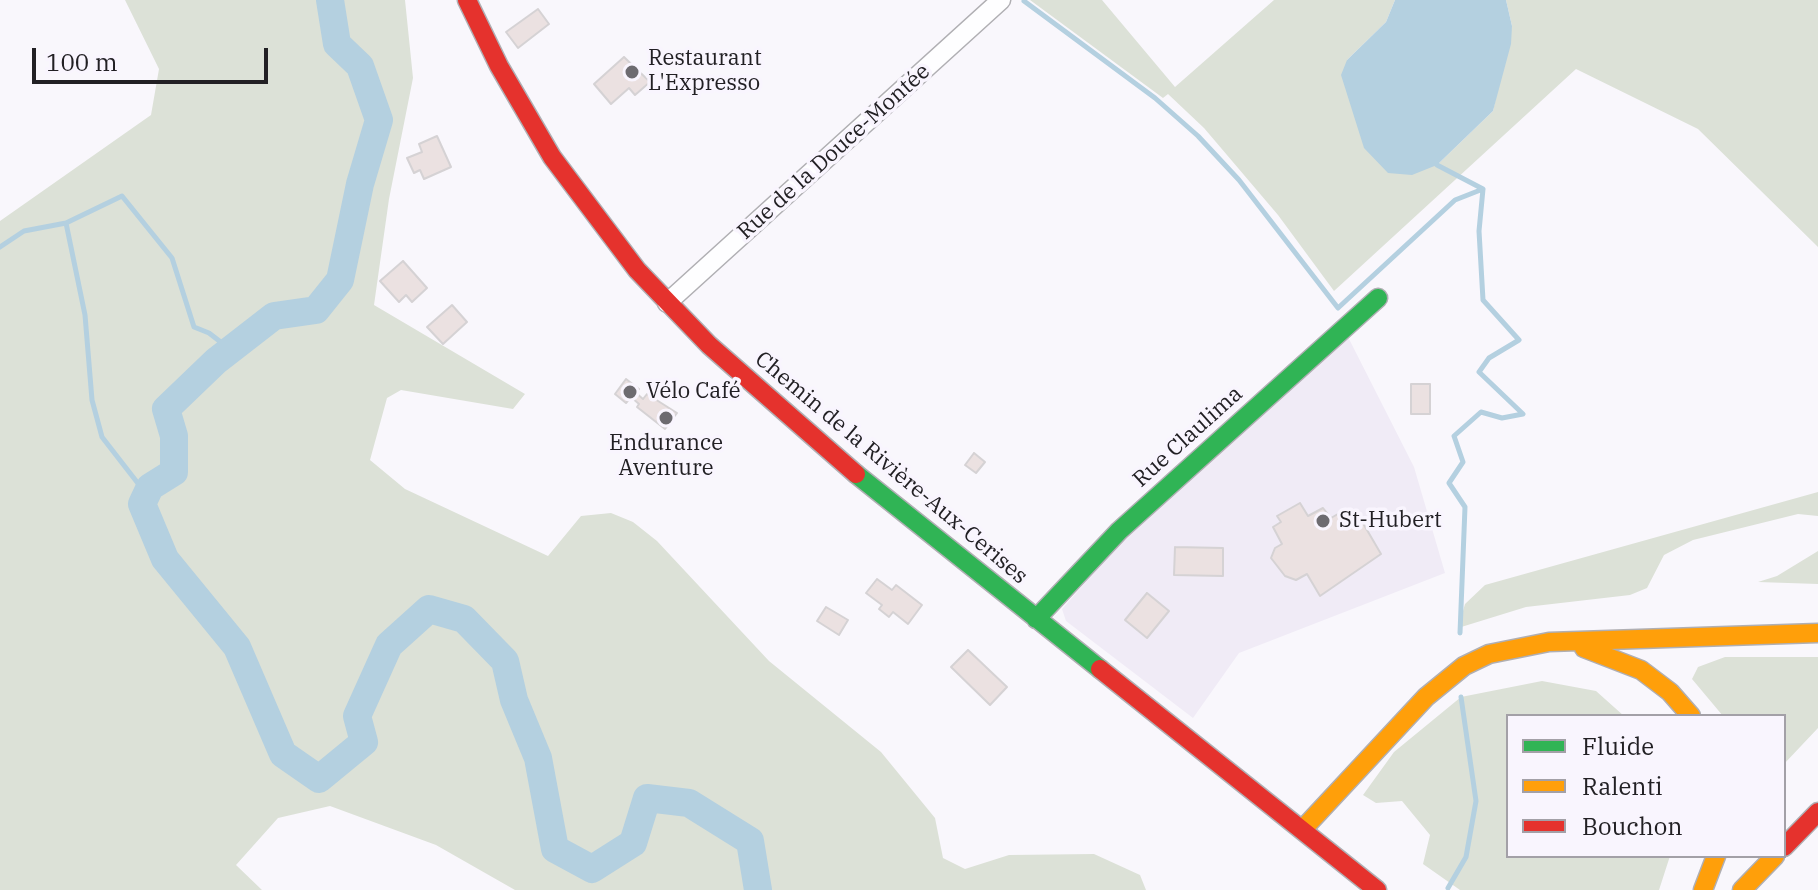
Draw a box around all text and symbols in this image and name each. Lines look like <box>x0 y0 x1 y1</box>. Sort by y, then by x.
scale bar <box>36 32 272 82</box>
text: 100 m <box>46 46 118 78</box>
place label: Restaurant L'Expresso <box>648 46 762 98</box>
street label: Rue de la Douce-Montée <box>732 59 936 245</box>
marker: Restaurant L'Expresso <box>623 63 641 81</box>
street label: Chemin de la Rivière-Aux-Cerises <box>749 346 1033 590</box>
place label: Vélo Café <box>646 379 740 405</box>
street label: Rue Claulima <box>1128 381 1248 493</box>
marker: Vélo Café <box>621 383 639 401</box>
marker: Endurance Aventure <box>657 409 675 427</box>
place label: Endurance Aventure <box>609 431 723 482</box>
place label: St-Hubert <box>1339 508 1442 534</box>
marker: St-Hubert <box>1314 512 1332 530</box>
legend <box>1506 714 1786 858</box>
text: Fluide <box>1582 730 1654 762</box>
text: Ralenti <box>1582 770 1663 802</box>
text: Bouchon <box>1582 810 1683 842</box>

